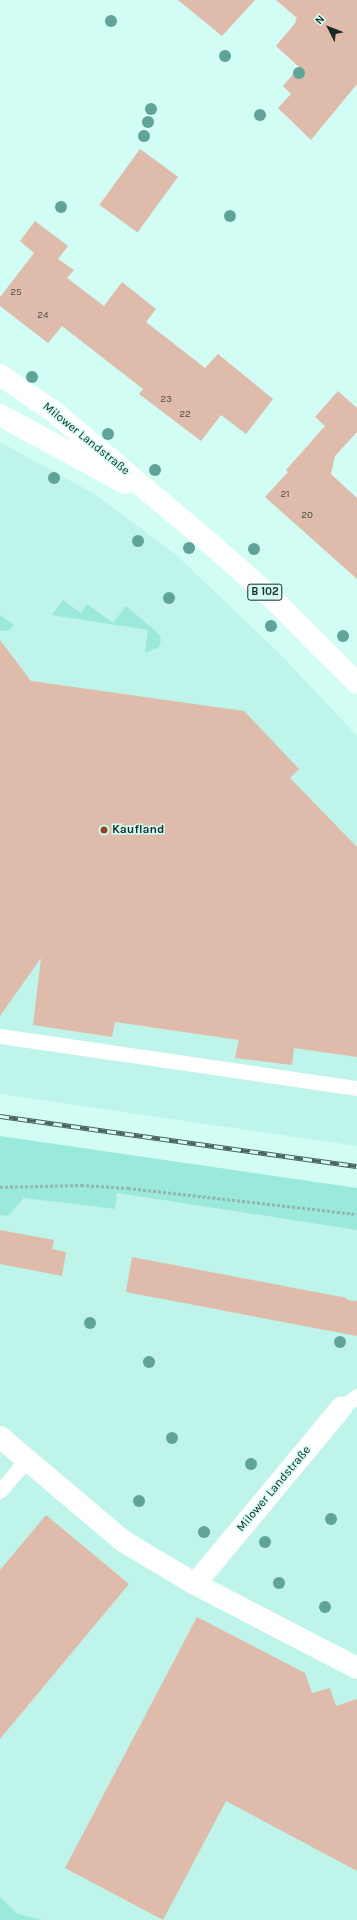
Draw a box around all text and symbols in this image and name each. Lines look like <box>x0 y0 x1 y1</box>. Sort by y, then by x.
north arrow <box>309 8 349 48</box>
text: N <box>312 12 327 27</box>
house number: 25 <box>10 287 22 299</box>
house number: 24 <box>37 310 49 322</box>
house number: 23 <box>160 394 172 406</box>
street label: Milower Landstraße <box>40 400 132 478</box>
house number: 22 <box>179 409 191 421</box>
house number: 21 <box>280 489 290 501</box>
house number: 20 <box>301 510 313 522</box>
road number: B 102 <box>247 583 283 601</box>
place label: Kaufland <box>112 823 164 837</box>
marker: Kaufland <box>99 825 109 835</box>
street label: Milower Landstraße <box>234 1443 314 1535</box>

